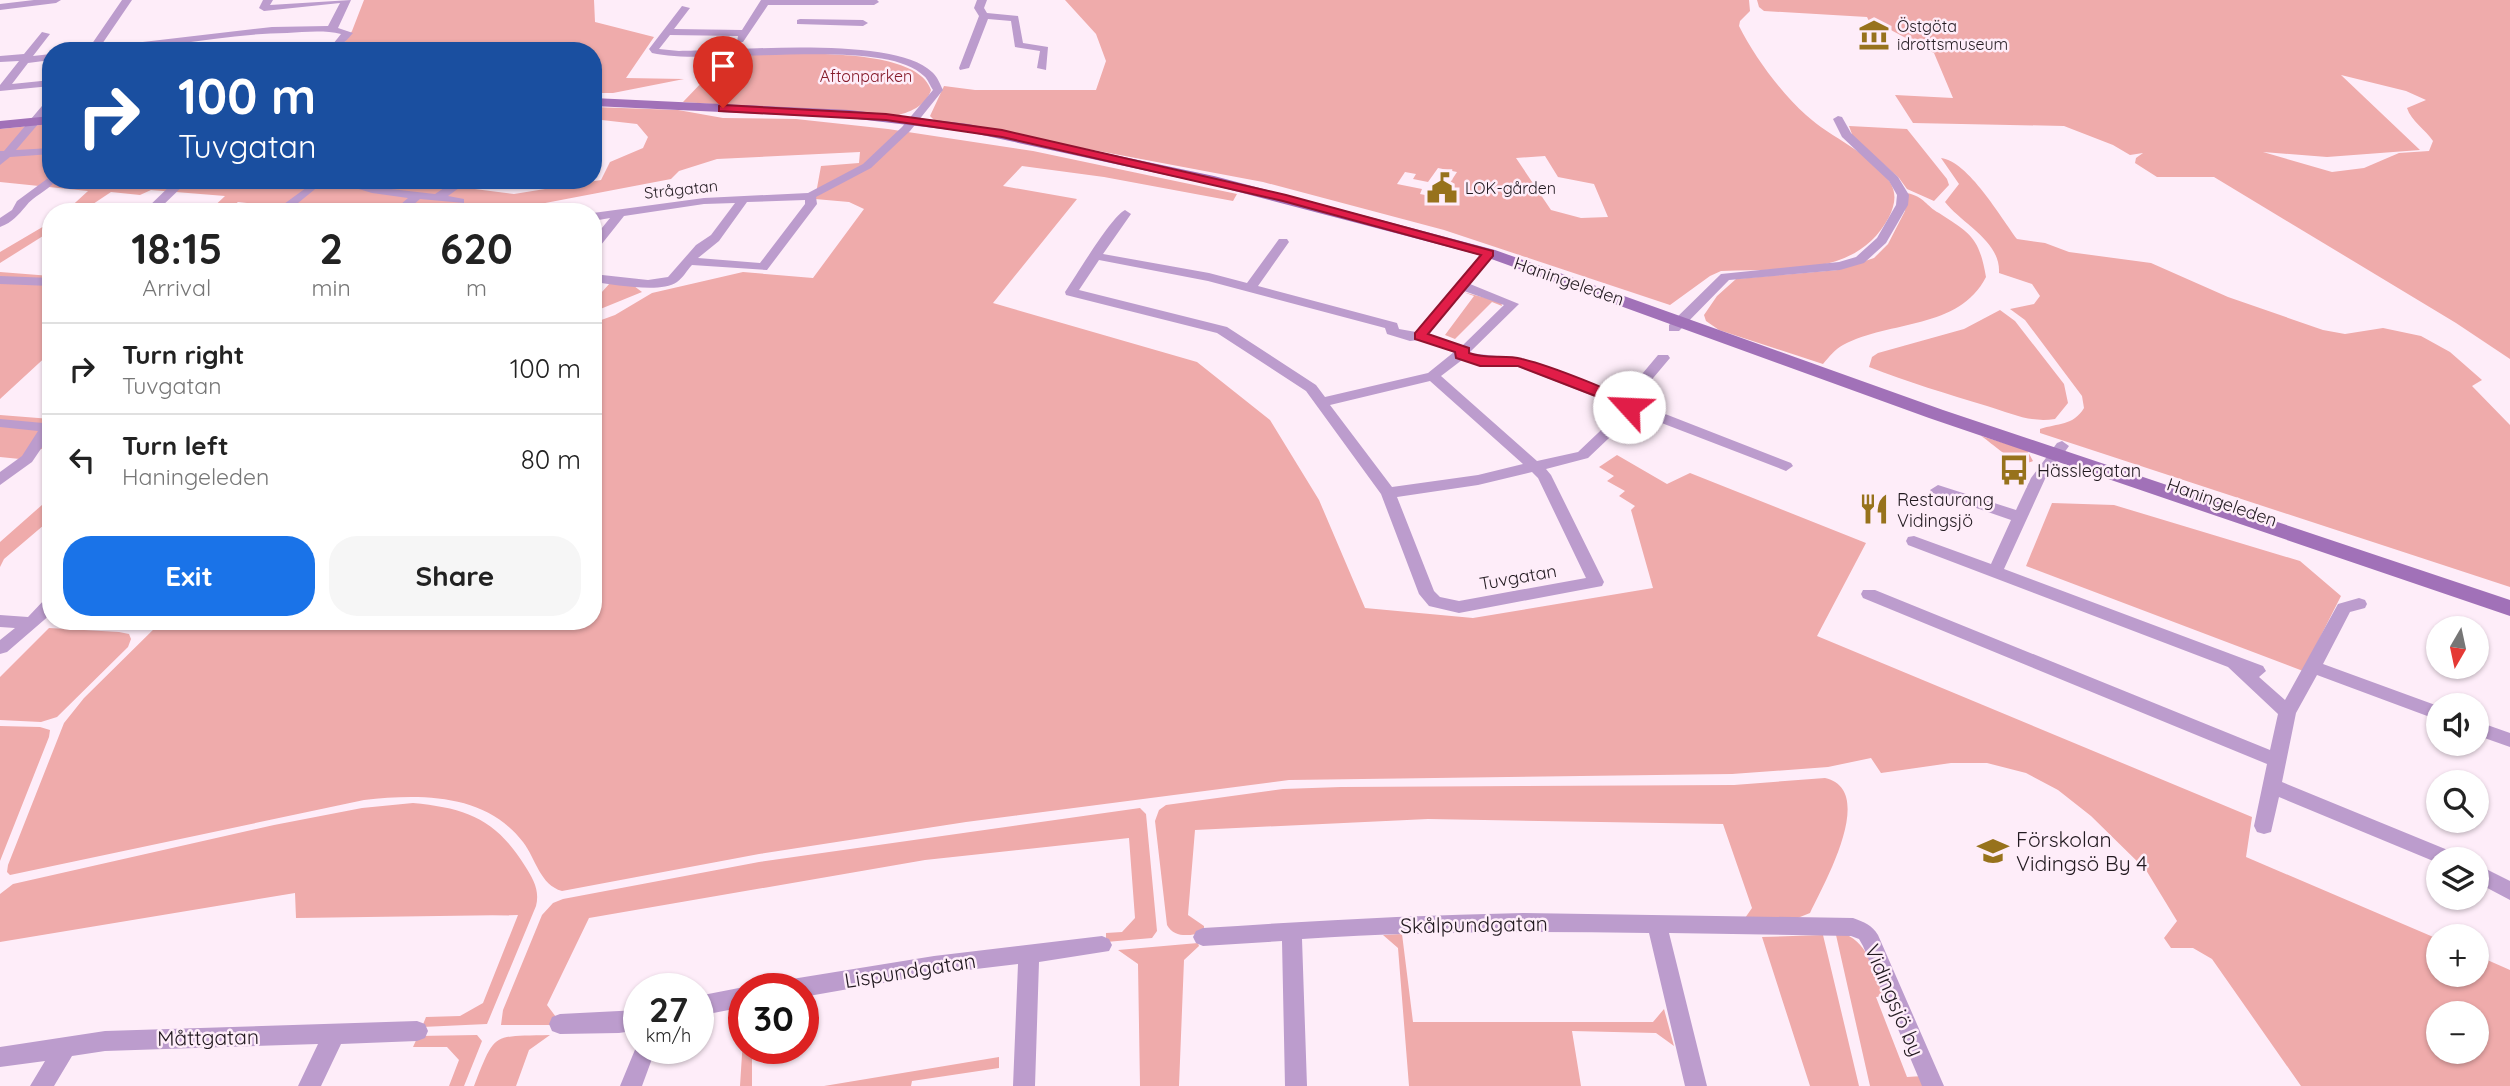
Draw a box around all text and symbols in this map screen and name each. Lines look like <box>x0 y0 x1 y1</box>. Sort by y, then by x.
place label: Östgöta idrottsmuseum <box>1897 16 2008 54</box>
museum icon: Östgöta idrottsmuseum <box>1857 18 1891 52</box>
pin <box>693 36 753 108</box>
icon: arrive <box>704 47 742 85</box>
text: 100 m <box>178 65 316 126</box>
park label: Aftonparken <box>820 66 912 86</box>
icon: right <box>63 70 154 161</box>
text: Tuvgatan <box>178 126 316 166</box>
public building icon: LOK-gården <box>1425 171 1459 205</box>
street label: Strågatan <box>643 175 719 203</box>
place label: LOK-gården <box>1465 178 1556 198</box>
text: 18:15 <box>131 222 222 275</box>
text: 2 <box>319 222 343 275</box>
text: 620 <box>440 222 513 275</box>
street label: Haningeleden <box>1511 251 1627 311</box>
text: Arrival <box>142 273 211 302</box>
text: min <box>312 273 351 302</box>
text: m <box>466 273 487 302</box>
text: Turn right <box>122 338 244 371</box>
icon: right <box>63 350 101 388</box>
text: 100 m <box>510 352 581 385</box>
position arrow <box>1592 370 1666 444</box>
text: Tuvgatan <box>122 371 221 400</box>
text: Turn left <box>122 429 229 462</box>
icon: left <box>63 441 101 479</box>
text: 80 m <box>521 443 581 476</box>
bus stop icon: Hässlegatan <box>1997 453 2031 487</box>
place label: Hässlegatan <box>2037 459 2141 482</box>
text: Haningeleden <box>122 462 269 491</box>
street label: Haningeleden <box>2164 472 2280 532</box>
place label: Restaurang Vidingsjö <box>1897 488 1994 532</box>
restaurant icon: Restaurang Vidingsjö <box>1857 492 1891 526</box>
button: Exit <box>63 536 315 616</box>
button: Share <box>329 536 581 616</box>
street label: Tuvgatan <box>1478 559 1558 595</box>
north arrow <box>2426 616 2488 679</box>
map controls <box>2426 616 2489 1064</box>
button: sound <box>2426 693 2489 756</box>
button: search <box>2426 770 2489 833</box>
place label: Förskolan Vidingsö By 4 <box>2016 826 2147 876</box>
school or university icon: Förskolan Vidingsö By 4 <box>1976 834 2010 868</box>
button: layers <box>2426 847 2489 910</box>
street label: Skålpundgatan <box>1400 910 1548 938</box>
button: + <box>2426 924 2489 987</box>
street label: Vidingsjö by <box>1860 940 1930 1060</box>
street label: Lispundgatan <box>842 947 978 993</box>
speed limit sign: 30 <box>728 973 819 1064</box>
text: 27 <box>649 987 688 1031</box>
button: − <box>2426 1001 2489 1064</box>
street label: Måttgatan <box>157 1023 259 1051</box>
text: km/h <box>646 1024 691 1047</box>

